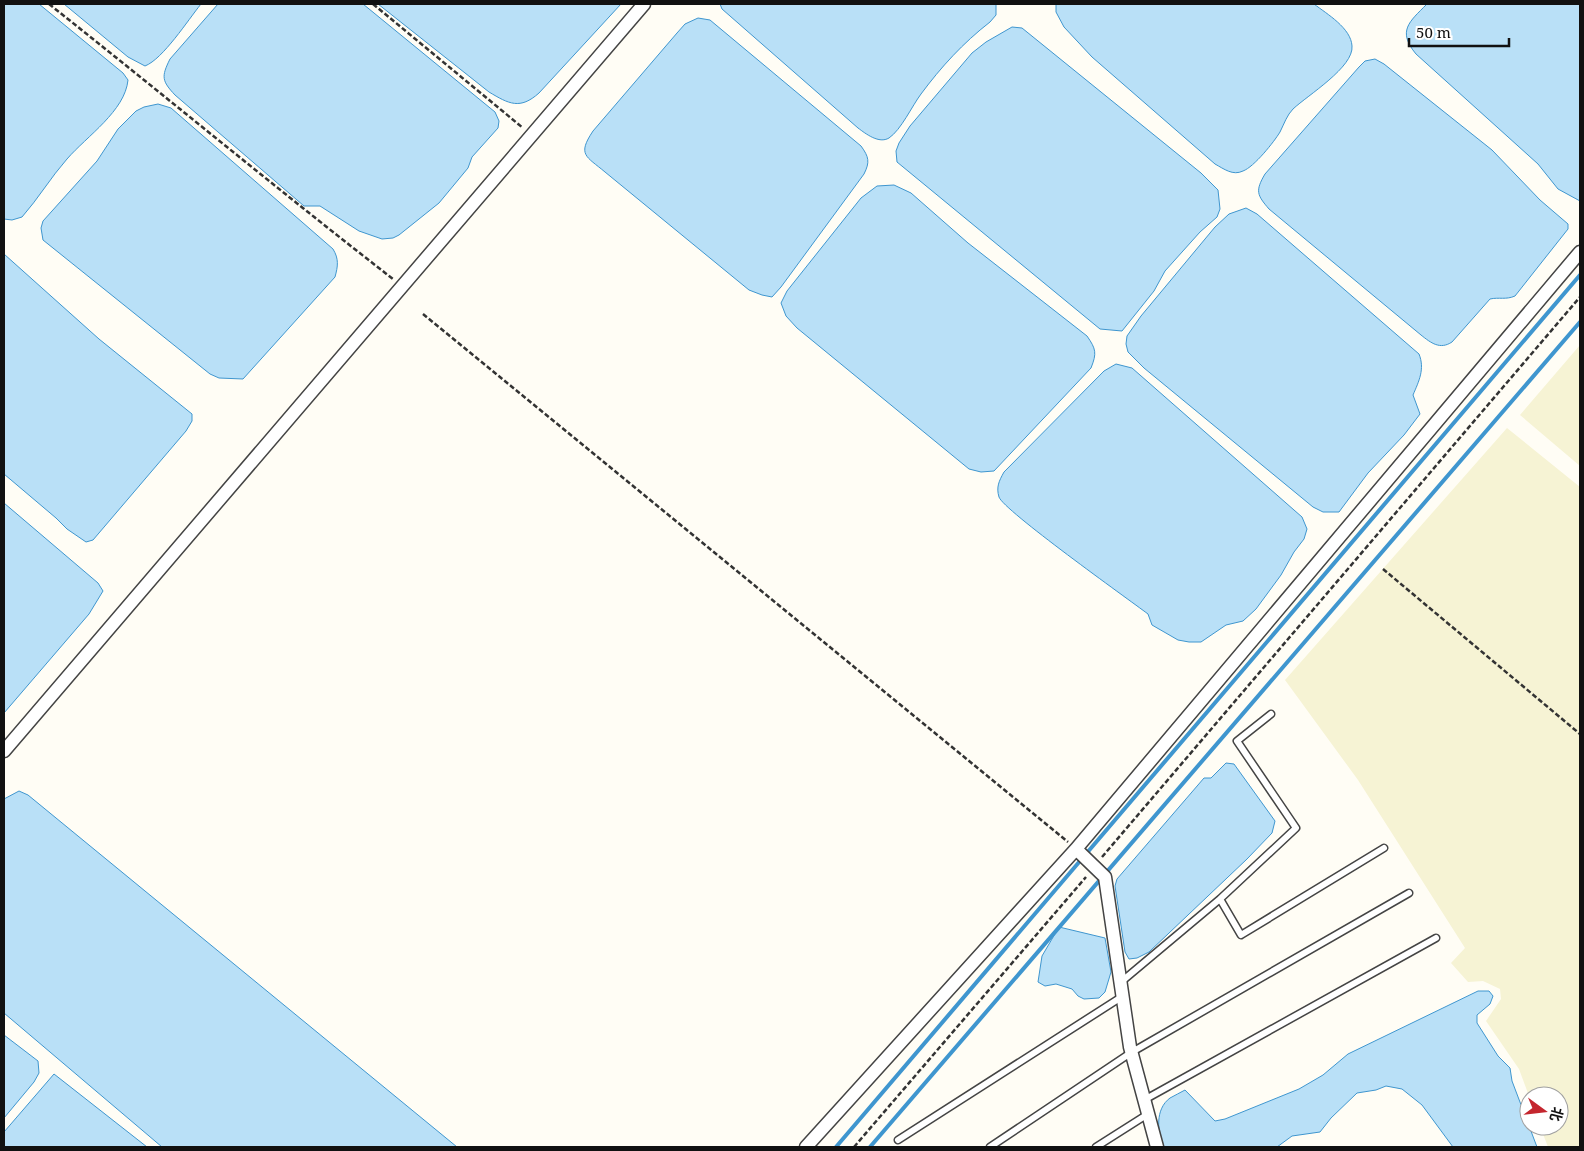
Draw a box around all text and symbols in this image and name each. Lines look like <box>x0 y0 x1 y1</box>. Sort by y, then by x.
scale bar <box>1409 15 1509 47</box>
text: 50 m <box>1416 22 1451 42</box>
north arrow <box>1519 1086 1569 1136</box>
text: 北 <box>1546 1105 1568 1124</box>

